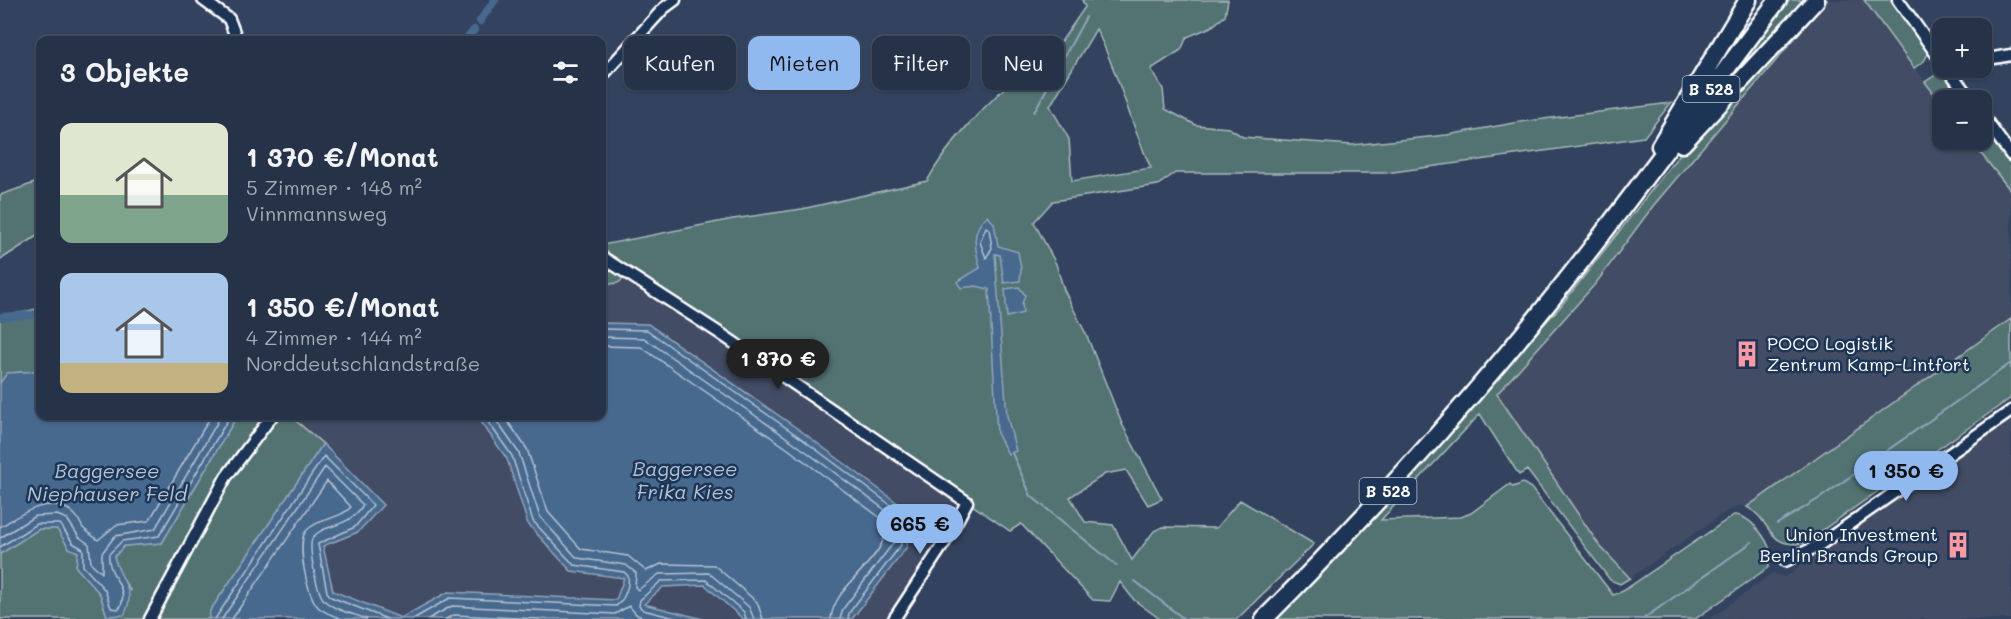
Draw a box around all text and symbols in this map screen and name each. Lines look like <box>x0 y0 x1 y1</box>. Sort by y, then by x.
map controls <box>1932 18 1992 150</box>
button: + <box>1932 18 1992 78</box>
chip: Kaufen <box>624 36 736 90</box>
chip: Mieten <box>748 36 860 90</box>
chip: Filter <box>872 36 970 90</box>
chip: Neu <box>982 36 1064 90</box>
text: 3 Objekte <box>60 55 189 89</box>
icon: filters <box>549 56 582 89</box>
road number: B 528 <box>1682 76 1740 102</box>
button: − <box>1932 90 1992 150</box>
text: 1 370 €/Monat <box>246 140 439 174</box>
icon: home <box>108 147 180 219</box>
text: 5 Zimmer · 148 m² <box>246 174 422 200</box>
text: Vinnmannsweg <box>246 200 387 226</box>
text: 1 350 €/Monat <box>246 290 439 324</box>
icon: home <box>108 297 180 369</box>
text: 4 Zimmer · 144 m² <box>246 324 422 350</box>
place label: POCO Logistik Zentrum Kamp-Lintfort <box>1767 331 1970 376</box>
pin: 1 370 € <box>723 339 833 390</box>
building icon: POCO Logistik Zentrum Kamp-Lintfort <box>1732 339 1762 369</box>
text: 1 370 € <box>740 345 816 371</box>
text: Norddeutschlandstraße <box>246 350 480 376</box>
pin: 1 350 € <box>1851 451 1961 502</box>
water label: Baggersee Frika Kies <box>633 455 737 504</box>
water label: Baggersee Niephauser Feld <box>27 457 188 506</box>
text: 1 350 € <box>1868 457 1944 483</box>
road number: B 528 <box>1360 478 1416 504</box>
pin: 665 € <box>878 504 962 555</box>
text: 665 € <box>890 510 950 536</box>
place label: Union Investment Berlin Brands Group <box>1760 522 1938 567</box>
building icon: Union Investment Berlin Brands Group <box>1943 530 1973 560</box>

